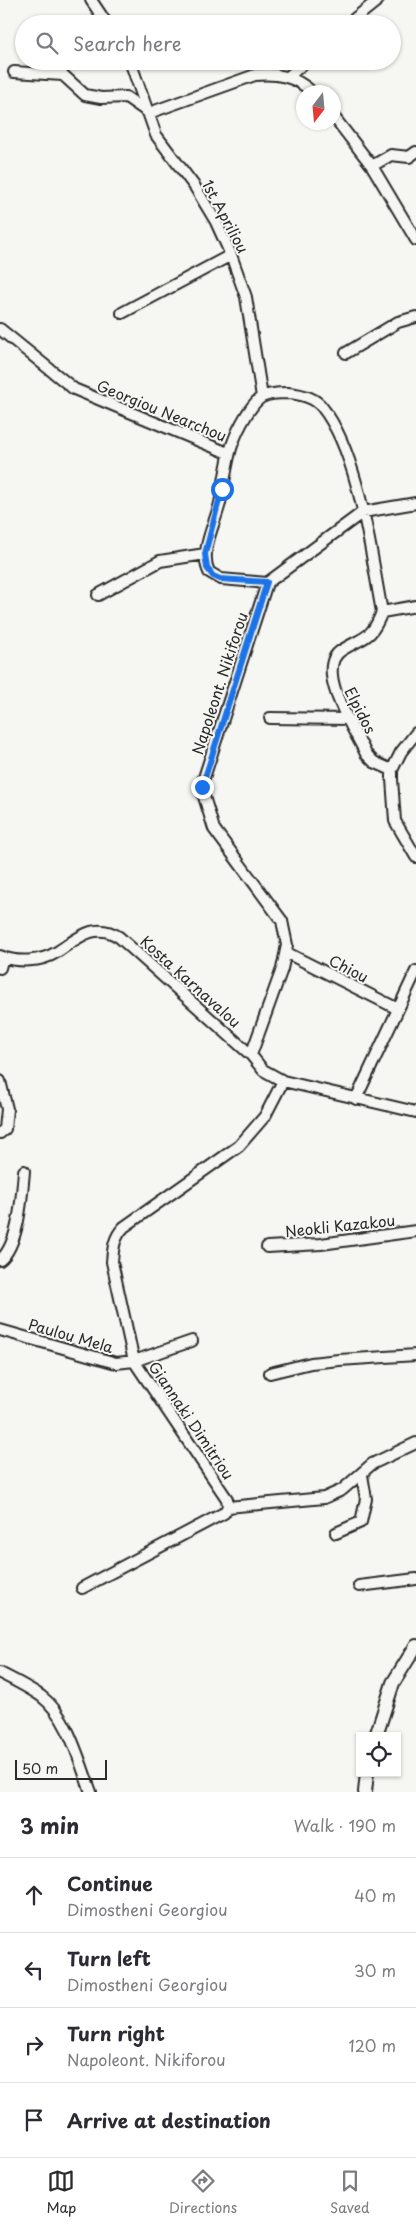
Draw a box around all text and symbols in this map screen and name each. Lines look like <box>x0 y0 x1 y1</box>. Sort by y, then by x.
search box <box>15 15 401 70</box>
icon: search <box>33 29 61 57</box>
text: Search here <box>73 29 182 57</box>
north arrow <box>296 85 341 130</box>
street label: 1st Apriliou <box>197 175 255 257</box>
street label: Georgiou Nearchou <box>94 373 230 447</box>
route start <box>211 478 234 501</box>
street label: Napoleont. Nikiforou <box>185 609 253 757</box>
street label: Elpidos <box>339 683 383 738</box>
route end <box>191 776 214 799</box>
street label: Kosta Karnavalou <box>136 930 246 1032</box>
street label: Chiou <box>325 948 373 988</box>
street label: Neokli Kazakou <box>284 1208 396 1242</box>
street label: Paulou Mela <box>26 1312 117 1358</box>
street label: Giannaki Dimitriou <box>144 1356 240 1484</box>
map controls <box>356 1732 401 1777</box>
button: locate <box>356 1732 401 1777</box>
scale bar <box>15 1757 108 1780</box>
text: 50 m <box>22 1758 58 1779</box>
text: 3 min <box>20 1809 79 1841</box>
text: Walk · 190 m <box>294 1813 396 1837</box>
text: Continue <box>67 1869 153 1897</box>
icon: ahead <box>20 1881 48 1909</box>
text: 40 m <box>354 1883 396 1907</box>
text: Dimostheni Georgiou <box>67 1897 228 1921</box>
text: Turn left <box>67 1944 151 1972</box>
icon: left <box>20 1956 48 1984</box>
text: 30 m <box>354 1958 396 1982</box>
text: Dimostheni Georgiou <box>67 1972 228 1996</box>
text: Turn right <box>67 2019 165 2047</box>
icon: right <box>20 2031 48 2059</box>
text: 120 m <box>349 2033 396 2057</box>
text: Napoleont. Nikiforou <box>67 2047 225 2071</box>
icon: arrive <box>20 2106 48 2134</box>
text: Arrive at destination <box>67 2106 271 2134</box>
tab: Map <box>46 2167 76 2218</box>
tab: Directions <box>169 2167 237 2218</box>
tab: Saved <box>330 2167 370 2218</box>

